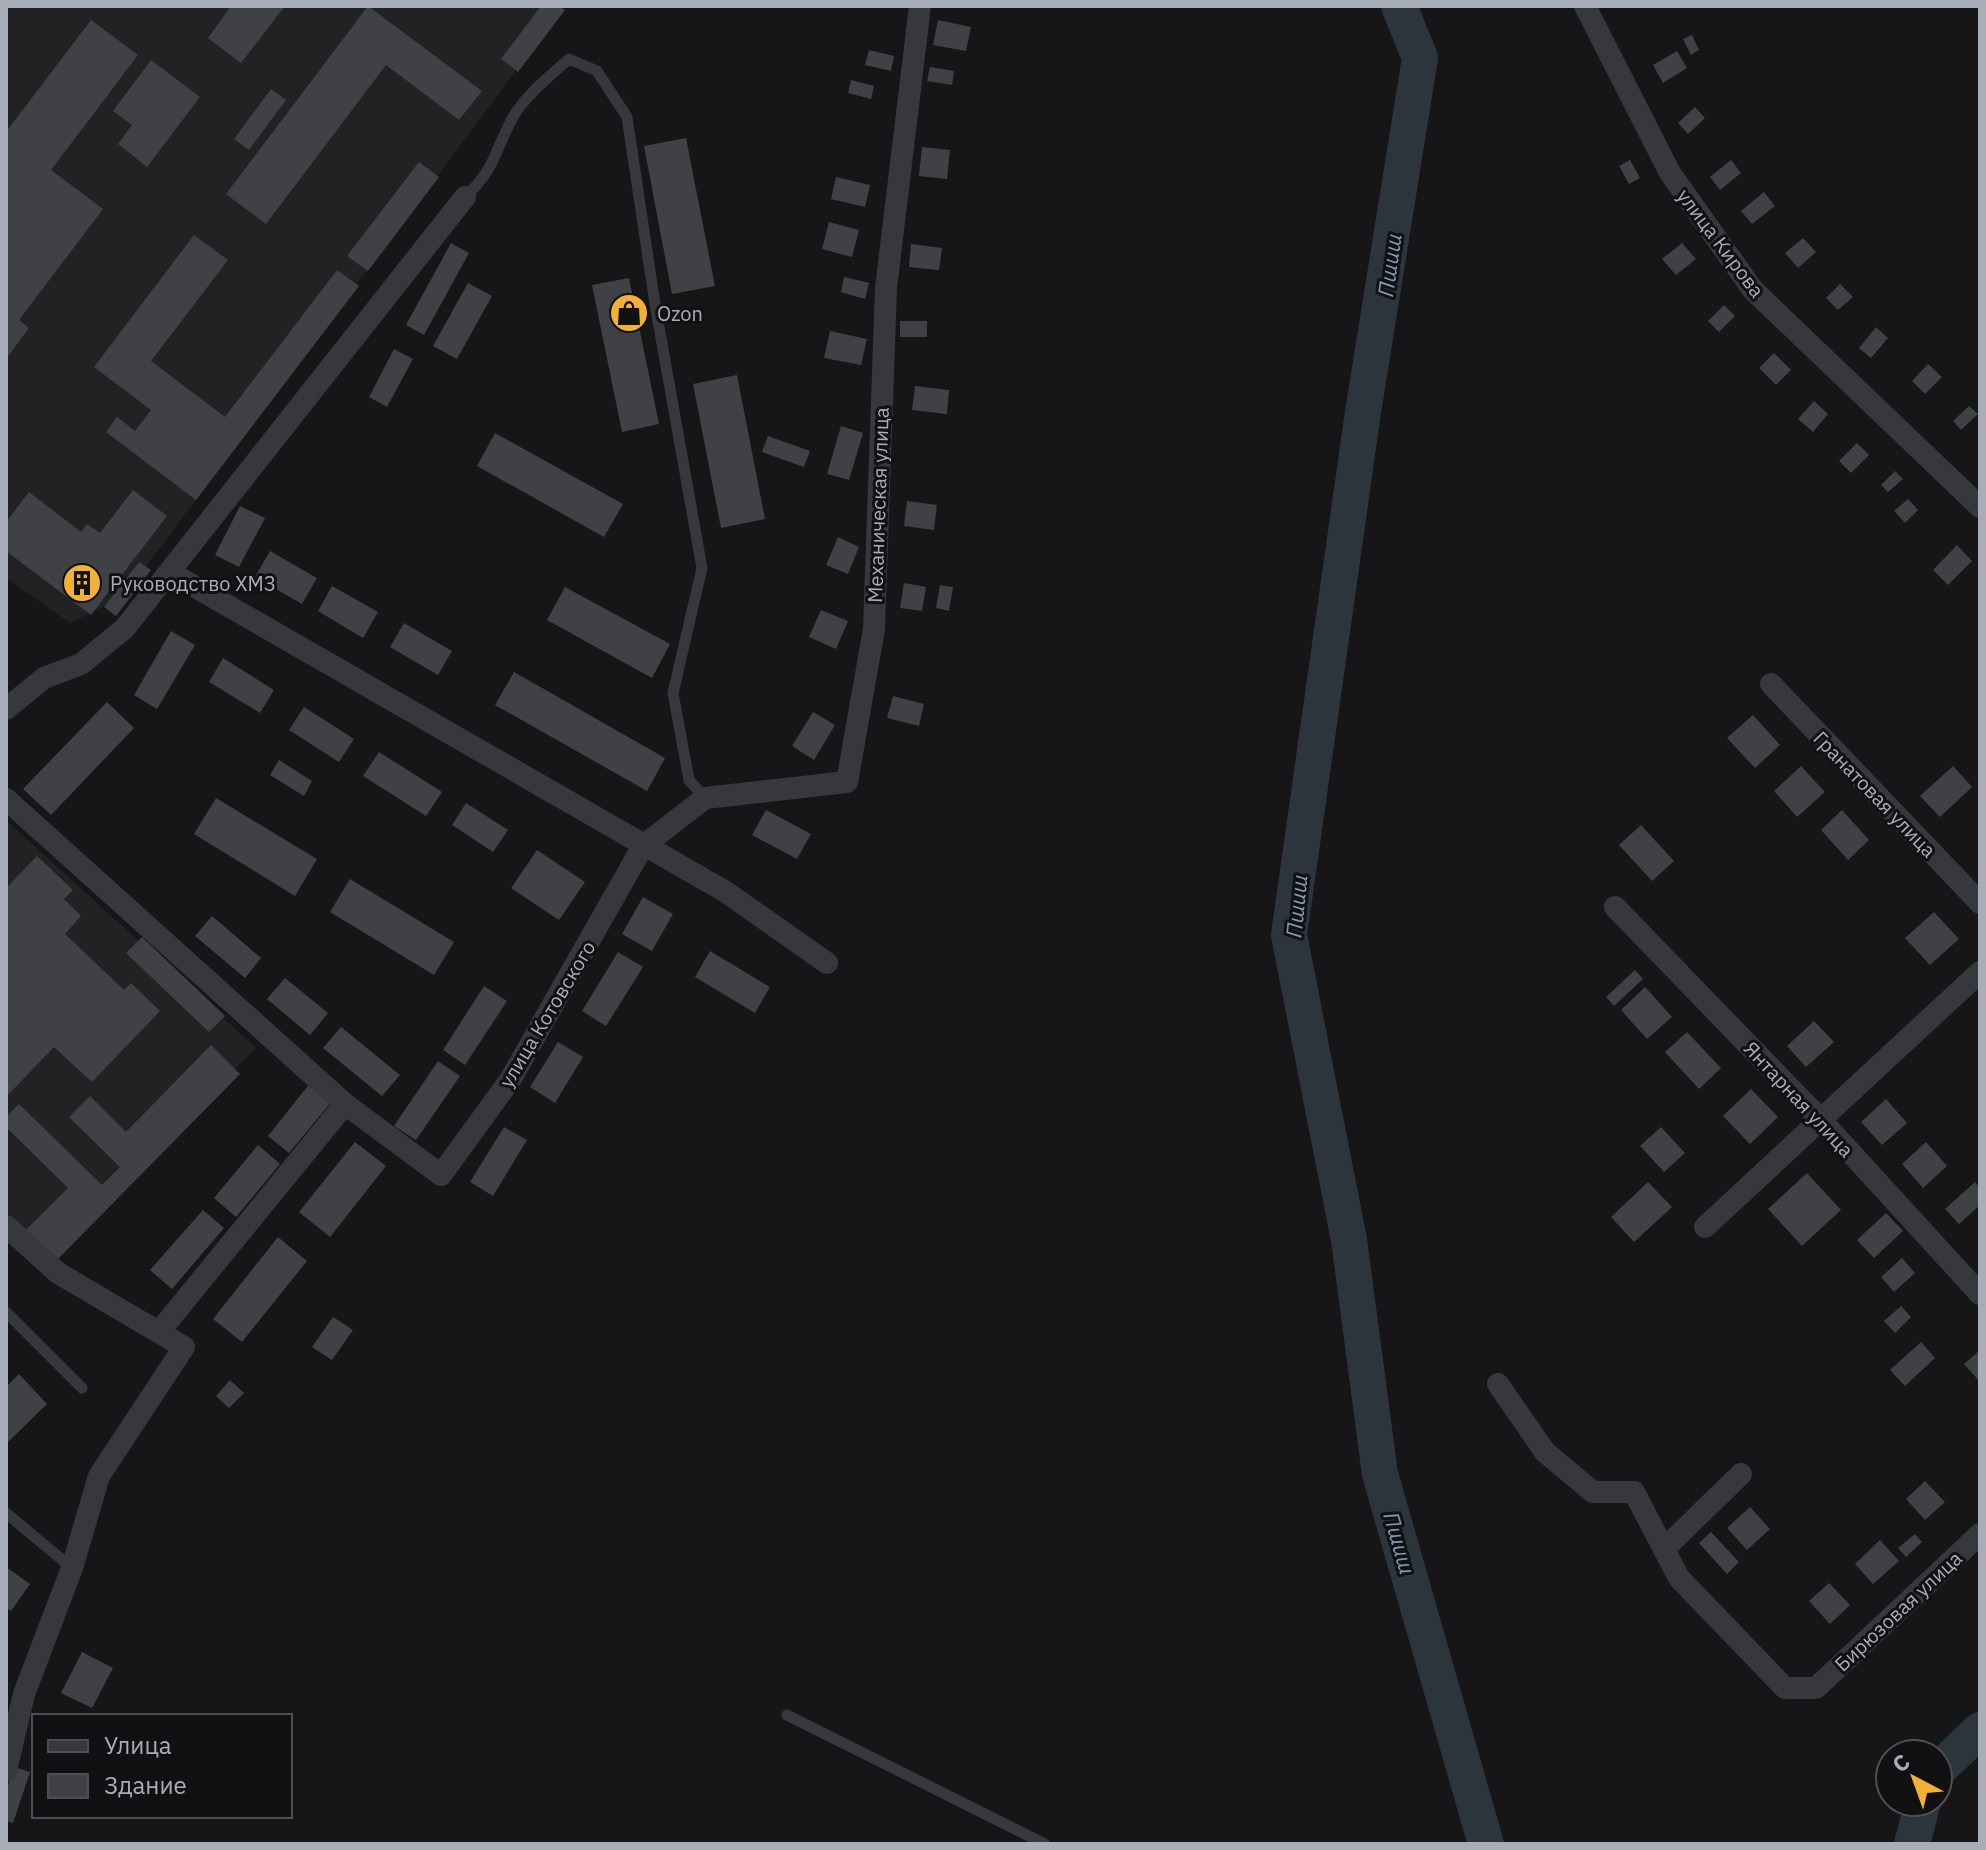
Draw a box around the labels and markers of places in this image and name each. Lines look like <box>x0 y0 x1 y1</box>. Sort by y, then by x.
shop icon: Ozon <box>608 292 650 334</box>
place label: Ozon <box>657 300 703 327</box>
building icon: Руководство ХМЗ <box>61 562 103 604</box>
place label: Руководство ХМЗ <box>110 570 276 597</box>

